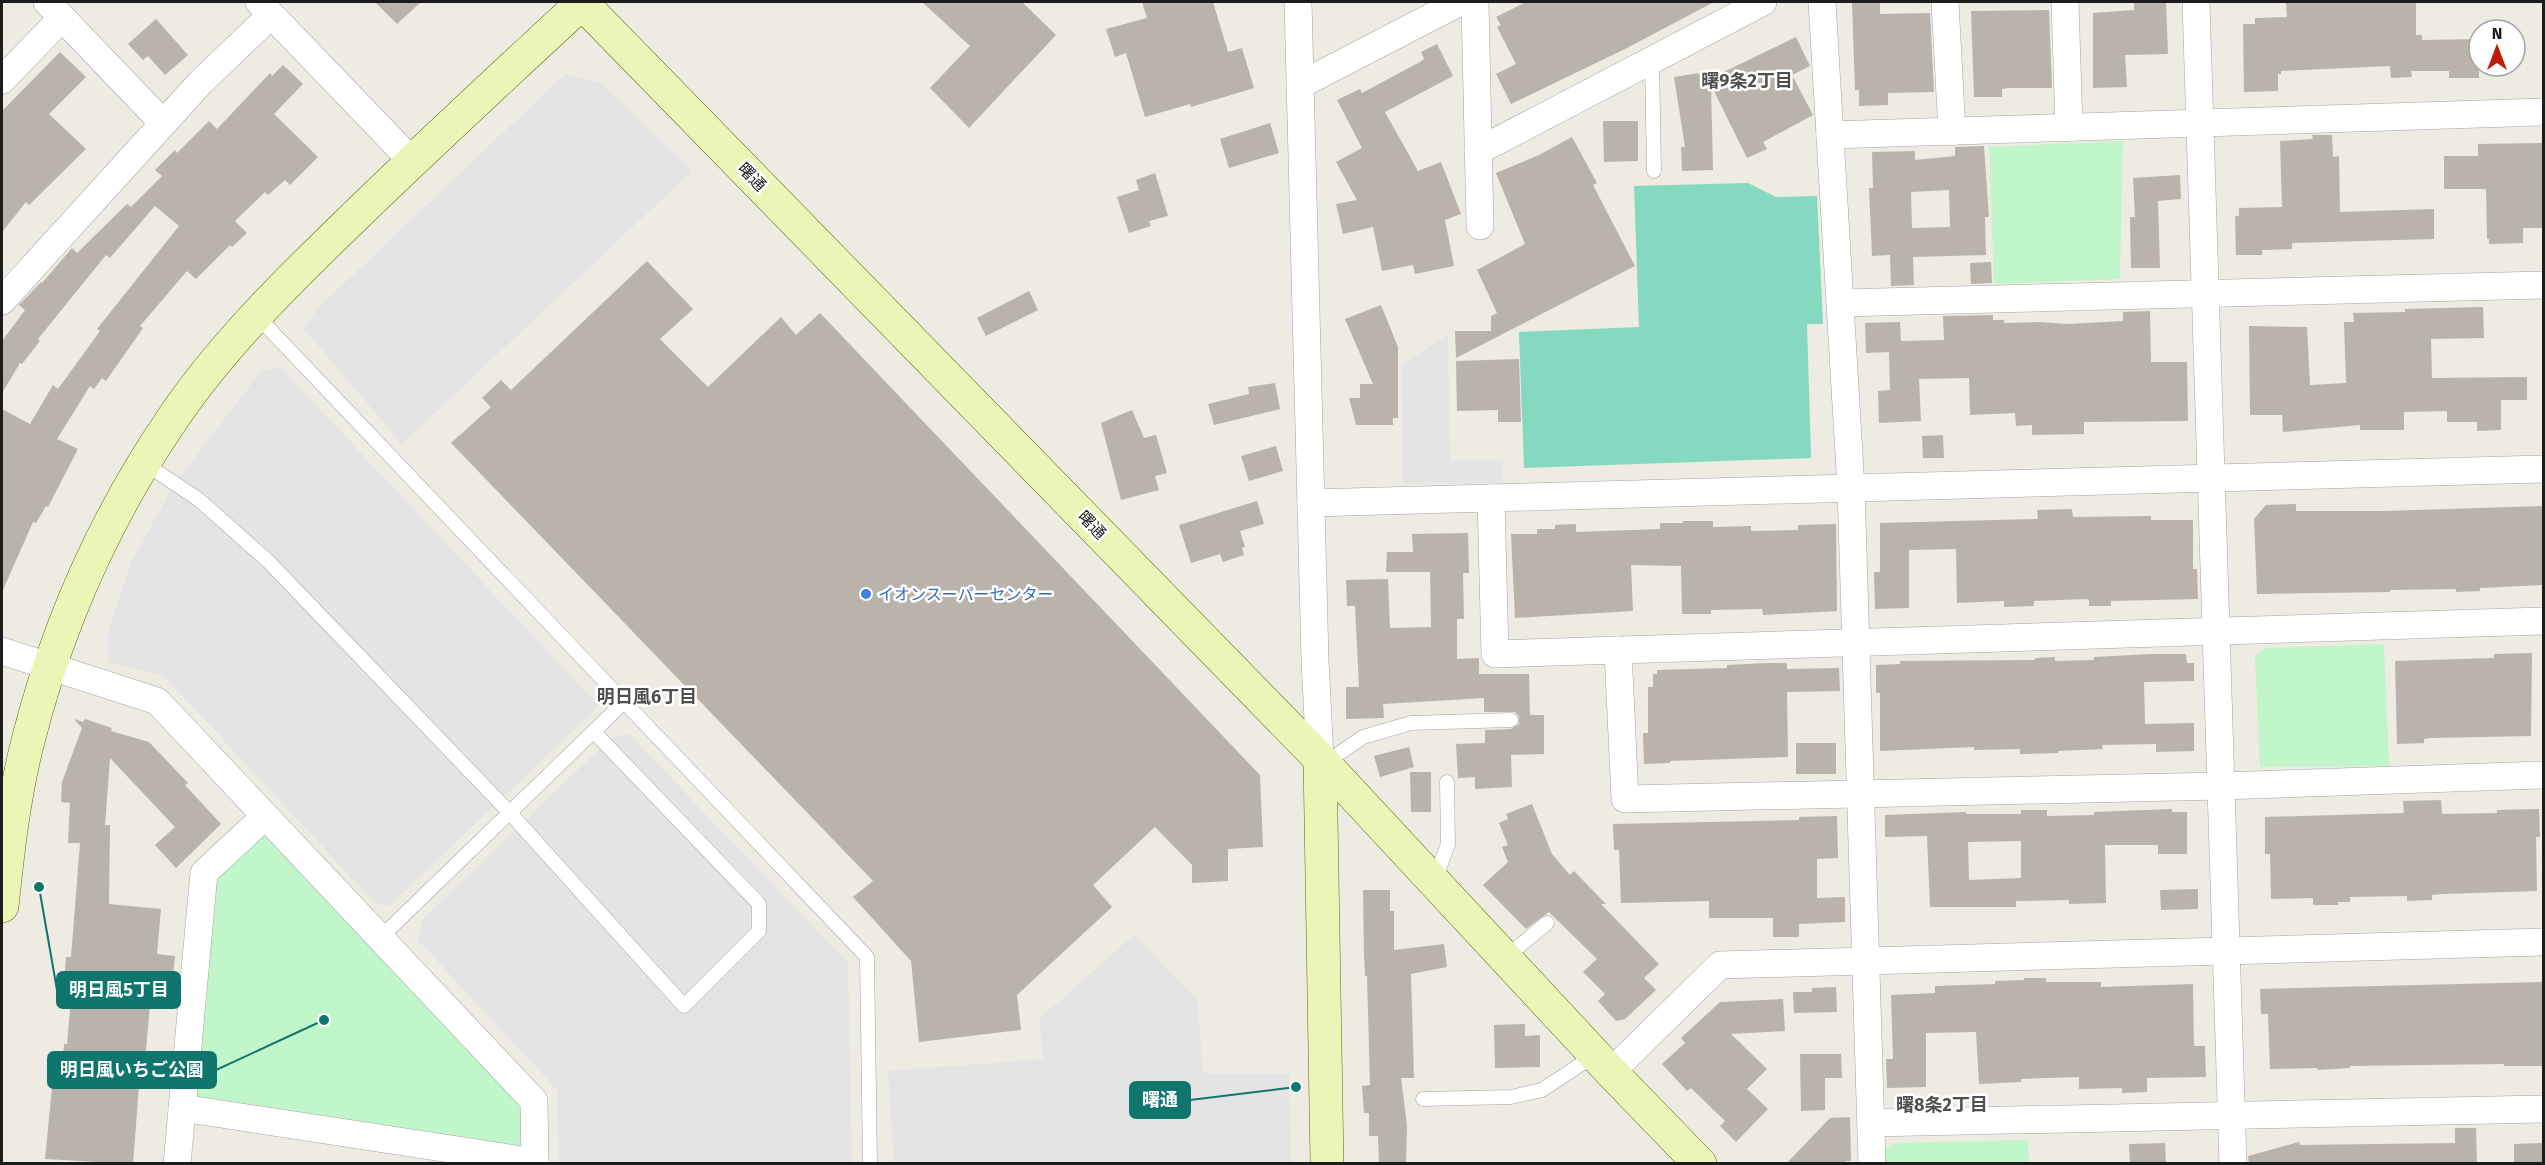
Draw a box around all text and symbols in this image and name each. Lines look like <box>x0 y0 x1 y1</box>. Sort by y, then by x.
north arrow <box>2467 18 2527 78</box>
text: N <box>2492 24 2502 43</box>
district label: 曙9条2丁目 <box>1701 70 1793 92</box>
street label: 曙通 <box>734 159 770 195</box>
street label: 曙通 <box>1074 507 1110 543</box>
place label: イオンスーパーセンター <box>878 585 1054 604</box>
marker: イオンスーパーセンター <box>859 587 873 601</box>
district label: 明日風6丁目 <box>597 686 697 708</box>
callout: 明日風5丁目 <box>57 972 180 1008</box>
text: 明日風5丁目 <box>69 979 169 1001</box>
callout: 明日風いちご公園 <box>48 1052 216 1088</box>
text: 明日風いちご公園 <box>60 1059 204 1081</box>
callout: 曙通 <box>1130 1082 1190 1118</box>
text: 曙通 <box>1142 1089 1178 1111</box>
district label: 曙8条2丁目 <box>1896 1094 1988 1116</box>

